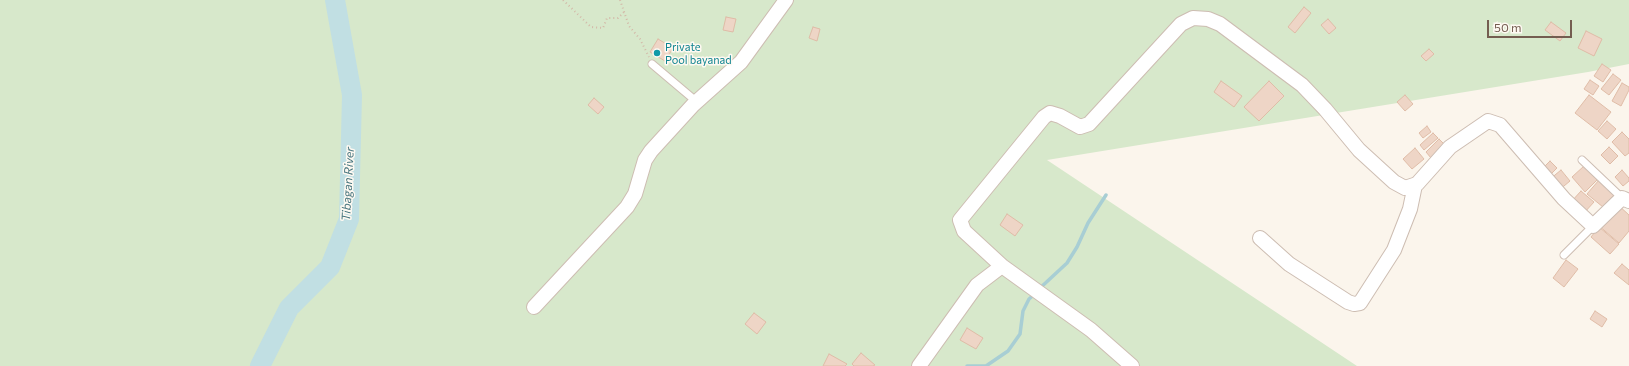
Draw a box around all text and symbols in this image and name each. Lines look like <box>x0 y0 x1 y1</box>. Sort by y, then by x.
scale bar <box>1489 12 1574 38</box>
text: 50 m <box>1494 20 1522 34</box>
place label: Private Pool bayanad <box>665 40 732 66</box>
marker: Private Pool bayanad <box>652 48 662 58</box>
water label: Tibagan River <box>339 147 357 221</box>

